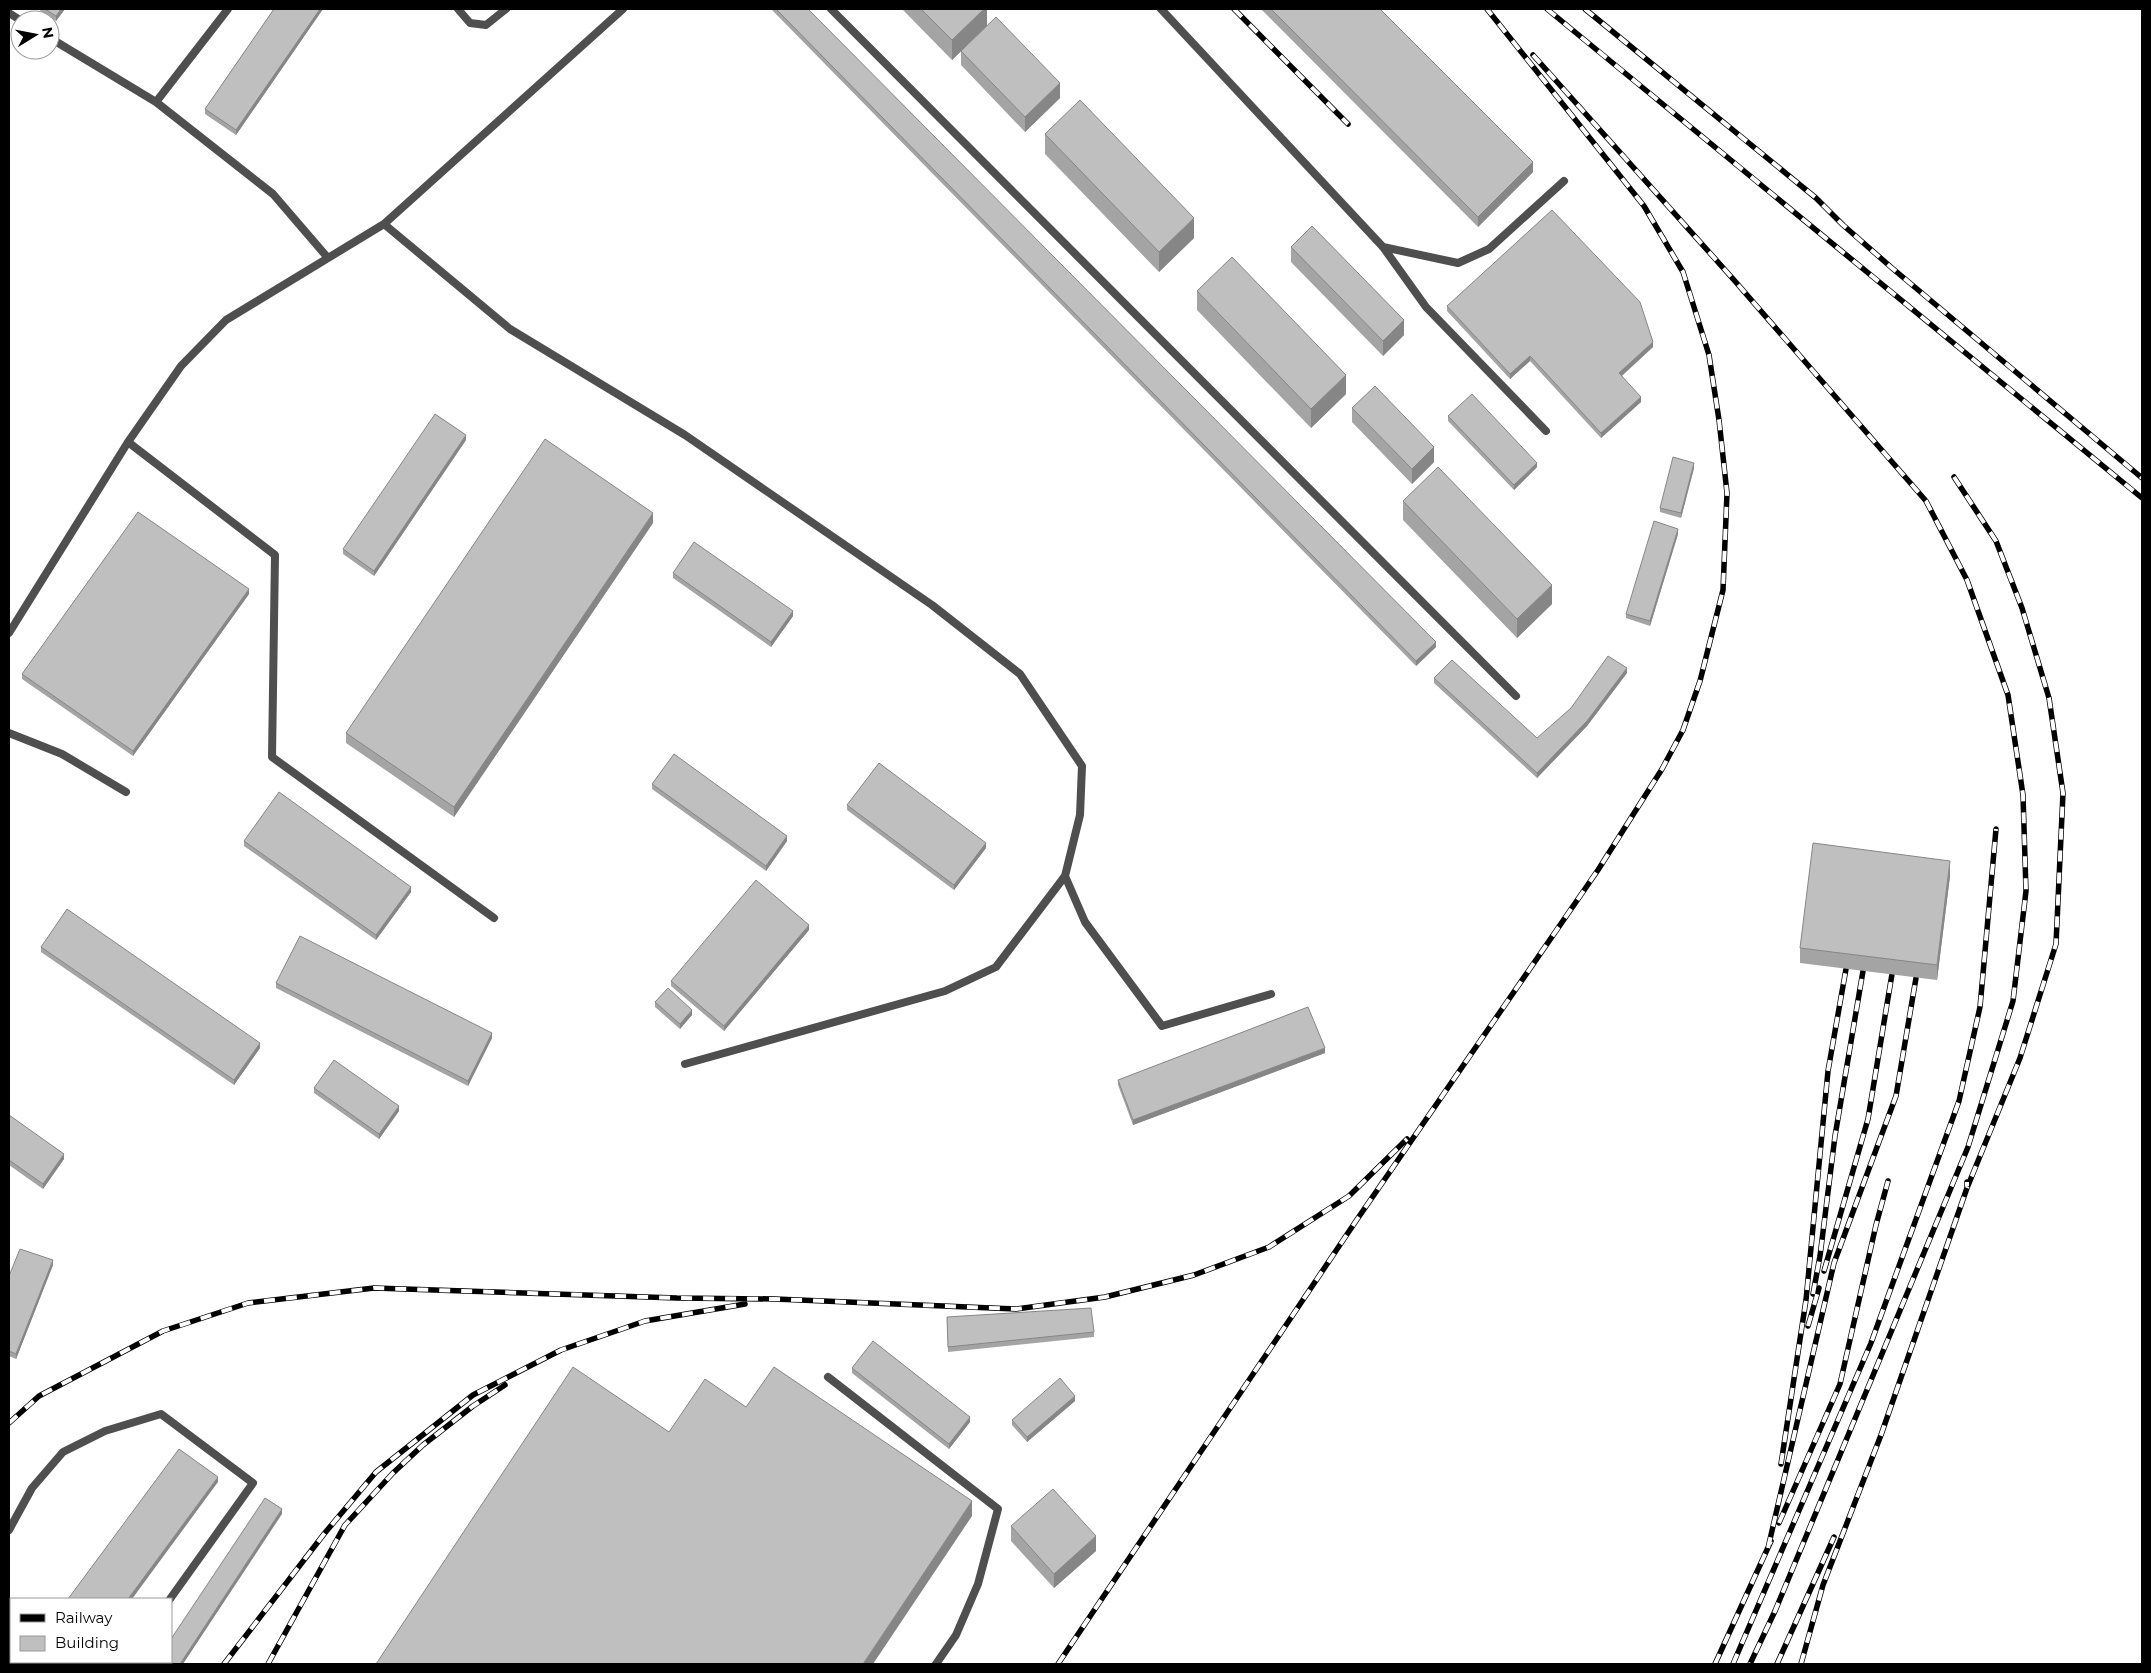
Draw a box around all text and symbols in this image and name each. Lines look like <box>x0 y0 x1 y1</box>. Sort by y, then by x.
north arrow <box>10 10 60 60</box>
text: N <box>38 26 58 40</box>
legend <box>10 1598 172 1663</box>
text: Railway <box>55 1608 113 1627</box>
text: Building <box>55 1633 119 1652</box>

